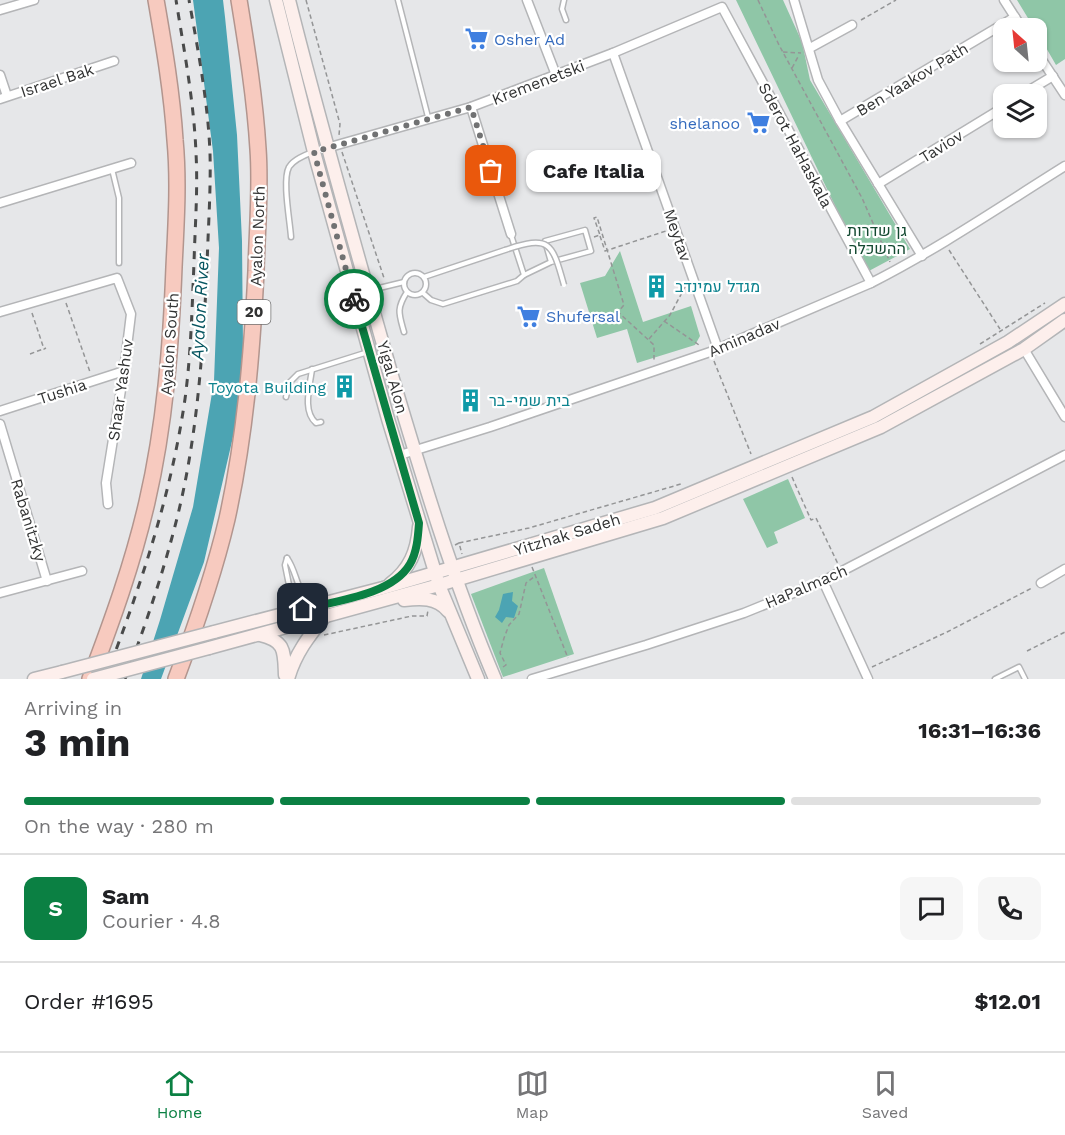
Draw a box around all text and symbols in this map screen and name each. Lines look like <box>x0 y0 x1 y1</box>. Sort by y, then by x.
north arrow <box>993 18 1047 72</box>
map controls <box>993 18 1047 138</box>
supermarket icon: Osher Ad <box>463 26 489 52</box>
place label: Osher Ad <box>494 30 565 49</box>
street label: Ben Yaakov Path <box>853 39 972 120</box>
street label: Kremenetski <box>489 56 587 109</box>
street label: Israel Bak <box>18 60 96 101</box>
street label: Sderot HaHaskala <box>755 79 837 211</box>
button: layers <box>993 84 1047 138</box>
supermarket icon: shelanoo <box>745 110 771 136</box>
place label: shelanoo <box>669 114 740 133</box>
street label: Taviov <box>916 125 967 167</box>
pin <box>465 145 516 196</box>
callout: Cafe Italia <box>527 150 662 192</box>
icon: bag <box>474 154 507 187</box>
text: Cafe Italia <box>543 159 644 183</box>
street label: Ayalon North <box>246 185 269 287</box>
street label: Meytav <box>660 206 696 265</box>
park label: גן שדרות ההשכלה <box>847 221 907 258</box>
water label: Ayalon River <box>186 252 213 362</box>
courier <box>324 269 384 329</box>
building icon: מגדל עמינדב <box>644 273 670 299</box>
place label: מגדל עמינדב <box>675 277 760 296</box>
icon: bike <box>338 283 371 316</box>
street label: Ayalon South <box>156 292 183 396</box>
road number: 20 <box>238 300 270 324</box>
supermarket icon: Shufersal <box>515 303 541 329</box>
place label: Shufersal <box>546 307 620 326</box>
street label: Aminadav <box>705 314 784 361</box>
street label: Shaar Yashuv <box>104 337 137 442</box>
street label: Yigal Alon <box>373 338 412 416</box>
building icon: Toyota Building <box>331 374 357 400</box>
street label: Tushia <box>35 375 89 408</box>
place label: Toyota Building <box>208 378 326 397</box>
building icon: בית שמי-בר <box>458 387 484 413</box>
place label: בית שמי-בר <box>489 391 570 410</box>
street label: Rabanitzky <box>7 476 50 565</box>
street label: Yitzhak Sadeh <box>512 509 623 560</box>
street label: HaPalmach <box>762 561 850 612</box>
pin <box>277 583 328 634</box>
icon: home <box>286 592 319 625</box>
text: Arriving in <box>24 696 122 720</box>
text: 16:31–16:36 <box>918 718 1041 743</box>
text: 3 min <box>24 720 131 765</box>
text: On the way · 280 m <box>24 814 214 838</box>
button: chat <box>900 877 963 940</box>
button: phone <box>978 877 1041 940</box>
text: Sam <box>102 884 150 909</box>
text: S <box>48 896 63 921</box>
text: Courier · 4.8 <box>102 909 221 933</box>
text: Order #1695 <box>24 989 154 1014</box>
text: $12.01 <box>974 989 1041 1014</box>
tab: Home <box>157 1067 202 1122</box>
tab: Map <box>516 1067 549 1122</box>
tab: Saved <box>862 1067 908 1122</box>

